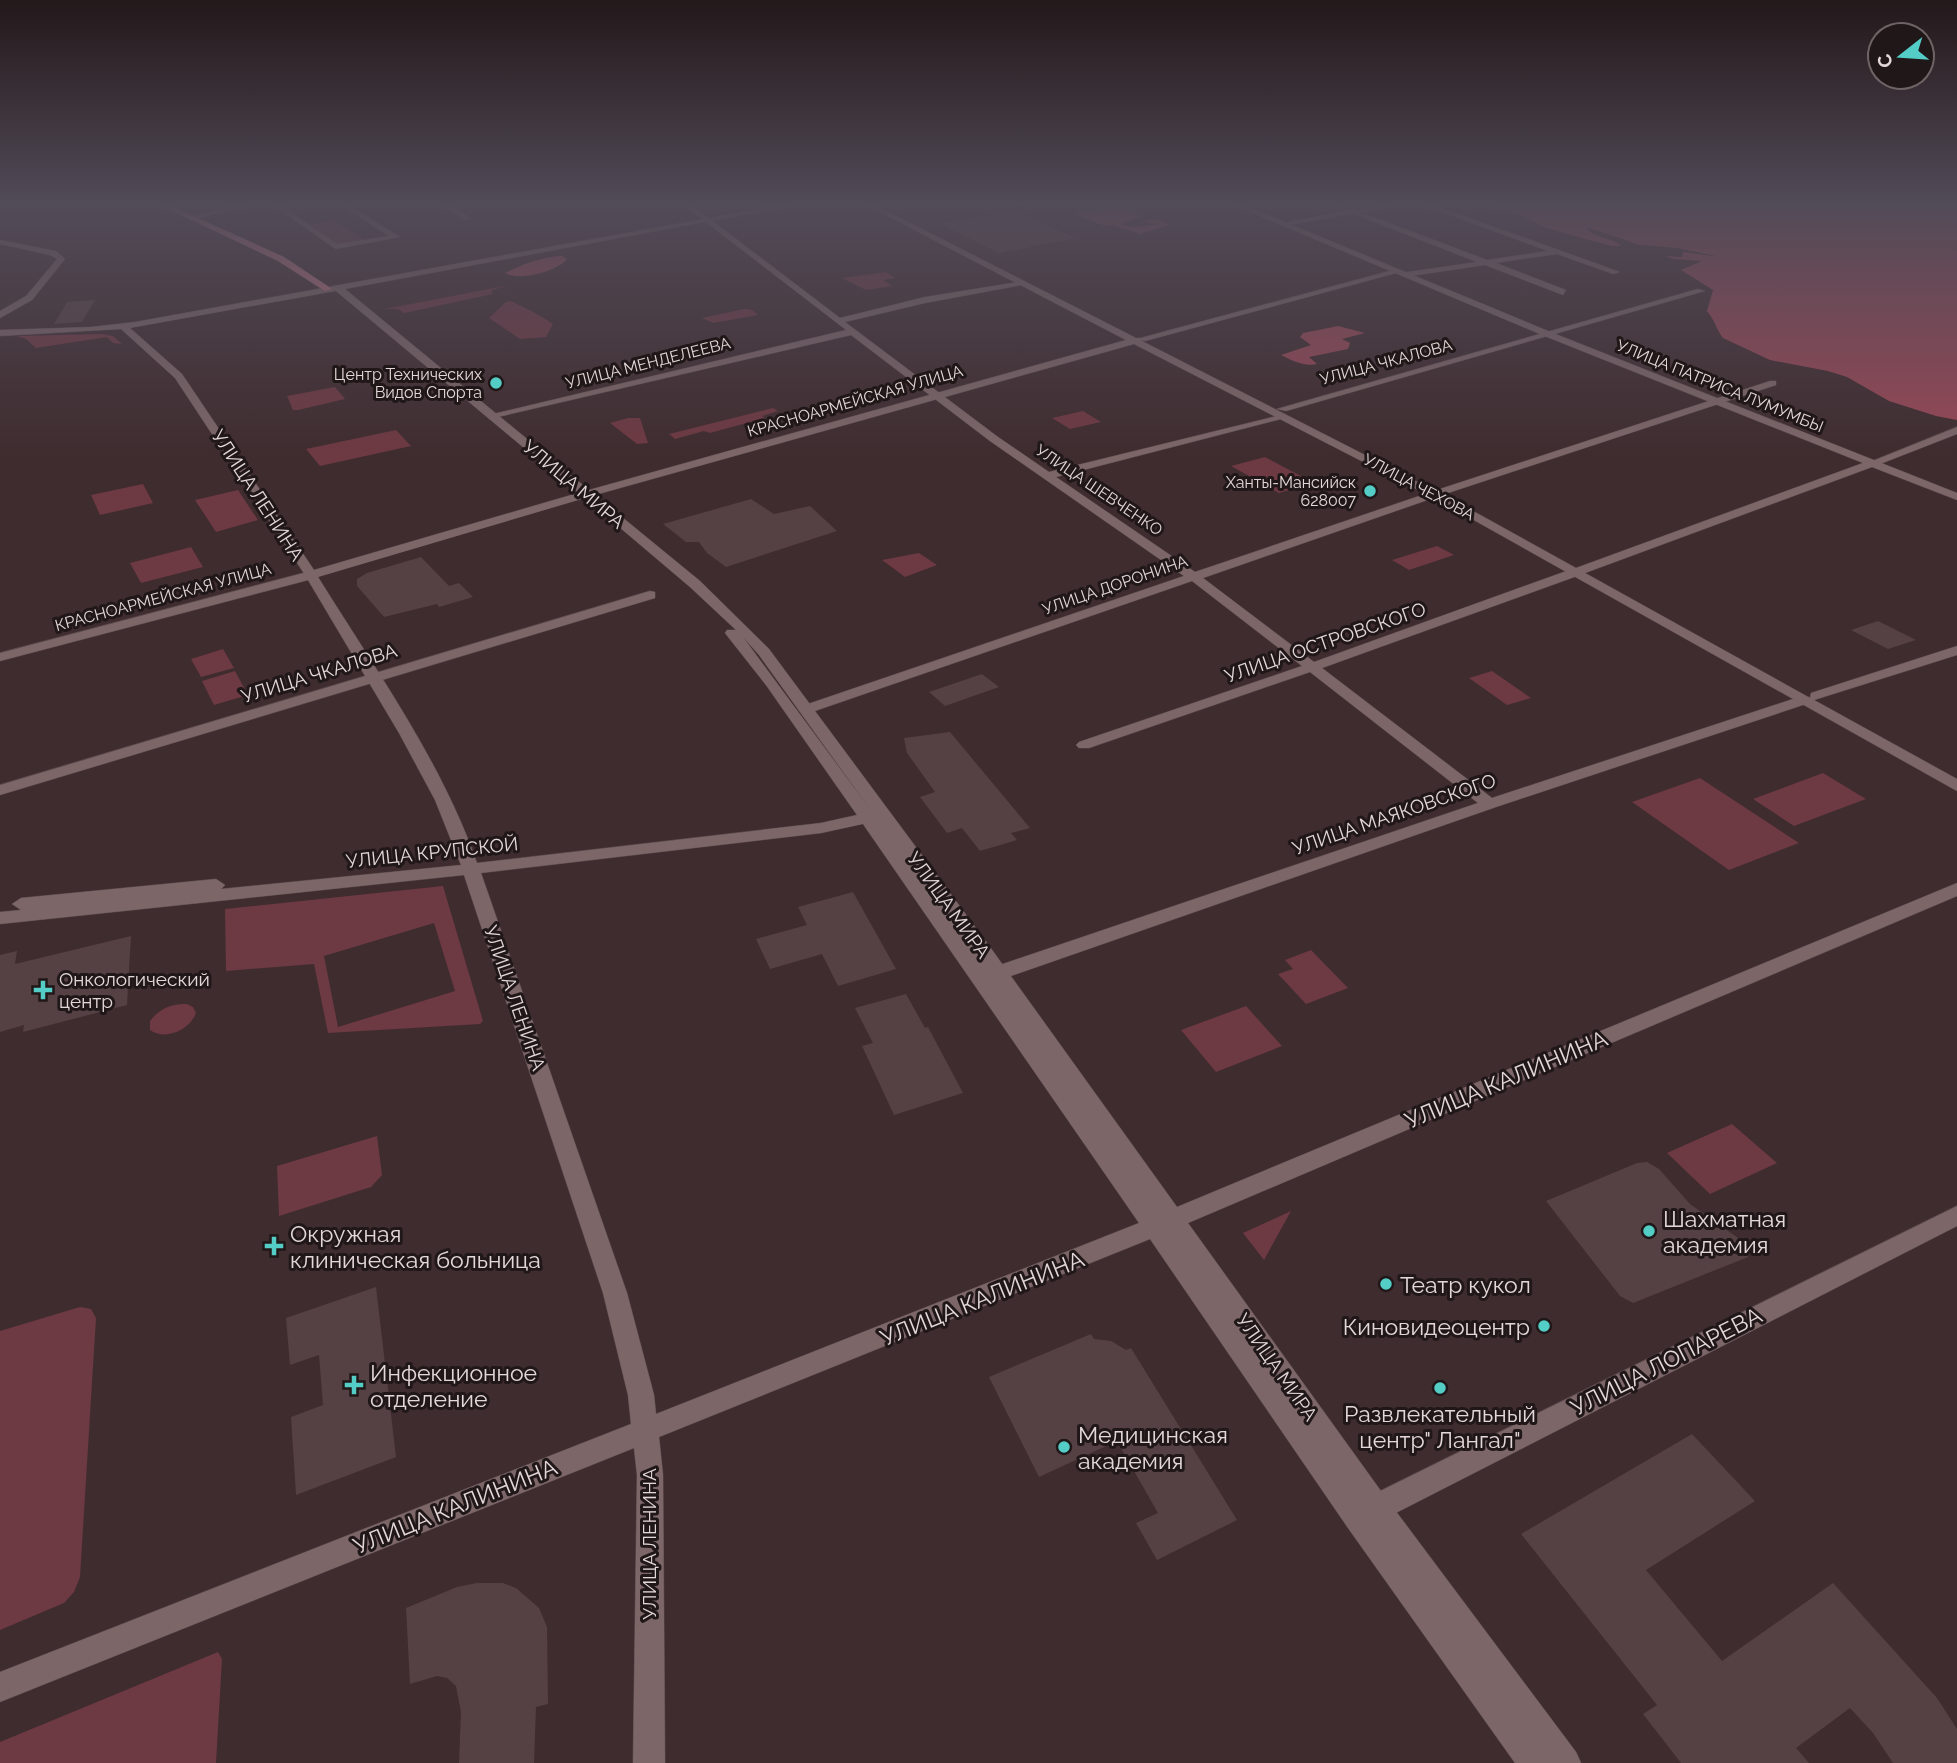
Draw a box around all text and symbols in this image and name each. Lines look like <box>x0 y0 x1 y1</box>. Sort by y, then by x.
north arrow <box>1866 21 1936 91</box>
text: С <box>1872 52 1897 70</box>
street label: УЛИЦА МЕНДЕЛЕЕВА <box>563 333 733 393</box>
street label: УЛИЦА ЧКАЛОВА <box>1318 335 1454 389</box>
street label: УЛИЦА ПАТРИСА ЛУМУМБЫ <box>1614 336 1826 436</box>
street label: КРАСНОАРМЕЙСКАЯ УЛИЦА <box>745 361 965 441</box>
place label: Центр Технических Видов Спорта <box>334 365 482 402</box>
marker: Центр Технических Видов Спорта <box>488 375 504 391</box>
street label: УЛИЦА ЛЕНИНА <box>207 425 309 565</box>
street label: УЛИЦА МИРА <box>519 435 629 533</box>
street label: УЛИЦА ШЕВЧЕНКО <box>1032 441 1166 539</box>
street label: УЛИЦА ЧЕХОВА <box>1360 450 1478 524</box>
place label: Ханты-Мансийск 628007 <box>1226 473 1356 510</box>
marker: Ханты-Мансийск 628007 <box>1362 483 1378 499</box>
street label: УЛИЦА ДОРОНИНА <box>1040 551 1190 619</box>
street label: КРАСНОАРМЕЙСКАЯ УЛИЦА <box>53 559 273 635</box>
street label: УЛИЦА ОСТРОВСКОГО <box>1222 597 1428 687</box>
street label: УЛИЦА ЧКАЛОВА <box>239 639 400 707</box>
street label: УЛИЦА МАЯКОВСКОГО <box>1289 769 1499 859</box>
street label: УЛИЦА КРУПСКОЙ <box>345 832 519 872</box>
street label: УЛИЦА МИРА <box>903 848 995 962</box>
street label: УЛИЦА ЛЕНИНА <box>480 923 550 1073</box>
place label: Онкологический центр <box>59 968 210 1012</box>
marker: Онкологический центр <box>33 980 53 1000</box>
street label: УЛИЦА КАЛИНИНА <box>1401 1024 1612 1134</box>
place label: Шахматная академия <box>1663 1205 1786 1258</box>
place label: Окружная клиническая больница <box>290 1220 541 1273</box>
marker: Шахматная академия <box>1641 1223 1657 1239</box>
marker: Окружная клиническая больница <box>264 1236 284 1256</box>
street label: УЛИЦА КАЛИНИНА <box>876 1245 1088 1351</box>
place label: Театр кукол <box>1400 1271 1531 1298</box>
marker: Театр кукол <box>1378 1276 1394 1292</box>
street label: УЛИЦА ЛОПАРЕВА <box>1566 1301 1766 1421</box>
street label: УЛИЦА МИРА <box>1232 1309 1322 1425</box>
place label: Киновидеоцентр <box>1343 1313 1530 1340</box>
marker: Киновидеоцентр <box>1536 1318 1552 1334</box>
place label: Инфекционное отделение <box>370 1359 537 1412</box>
marker: Инфекционное отделение <box>344 1375 364 1395</box>
marker: Развлекательный центр" Лангал" <box>1432 1380 1448 1396</box>
place label: Развлекательный центр" Лангал" <box>1344 1400 1536 1453</box>
place label: Медицинская академия <box>1078 1421 1228 1474</box>
marker: Медицинская академия <box>1056 1439 1072 1455</box>
street label: УЛИЦА КАЛИНИНА <box>349 1453 561 1559</box>
street label: УЛИЦА ЛЕНИНА <box>638 1468 660 1620</box>

